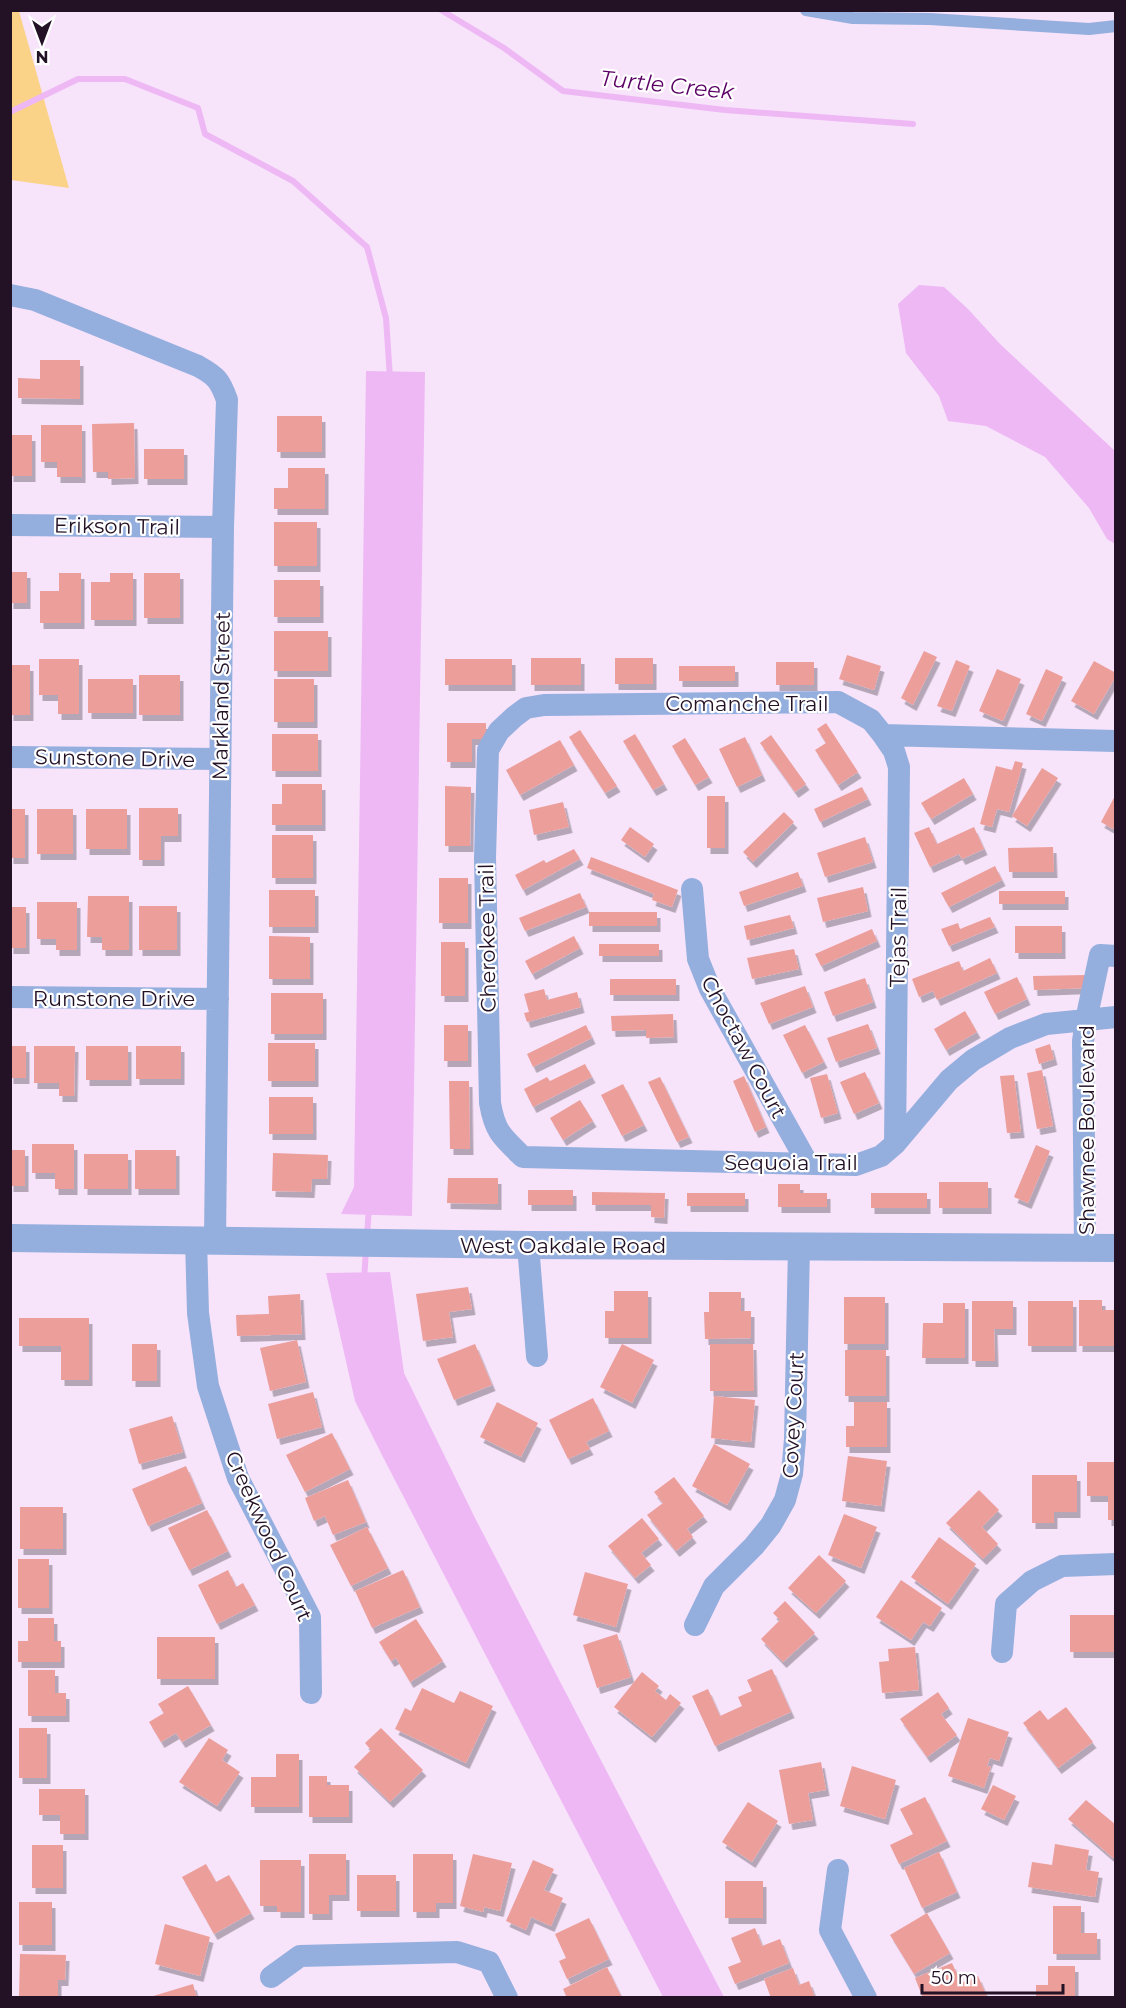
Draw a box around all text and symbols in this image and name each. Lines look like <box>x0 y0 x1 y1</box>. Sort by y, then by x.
north arrow <box>12 12 72 72</box>
text: N <box>36 47 48 66</box>
water label: Turtle Creek <box>599 65 736 106</box>
street label: Erikson Trail <box>54 512 180 540</box>
street label: Markland Street <box>207 611 235 781</box>
street label: Comanche Trail <box>665 691 829 716</box>
street label: Sunstone Drive <box>35 744 195 772</box>
street label: Cherokee Trail <box>473 863 501 1013</box>
street label: Tejas Trail <box>885 887 911 987</box>
street label: Choctaw Court <box>696 972 792 1122</box>
street label: Runstone Drive <box>33 986 195 1011</box>
street label: Shawnee Boulevard <box>1074 1025 1099 1235</box>
street label: Sequoia Trail <box>724 1150 858 1175</box>
street label: West Oakdale Road <box>460 1233 666 1258</box>
street label: Covey Court <box>777 1351 809 1479</box>
street label: Creekwood Court <box>220 1447 318 1625</box>
scale bar <box>922 1957 1063 1995</box>
text: 50 m <box>931 1967 977 1989</box>

